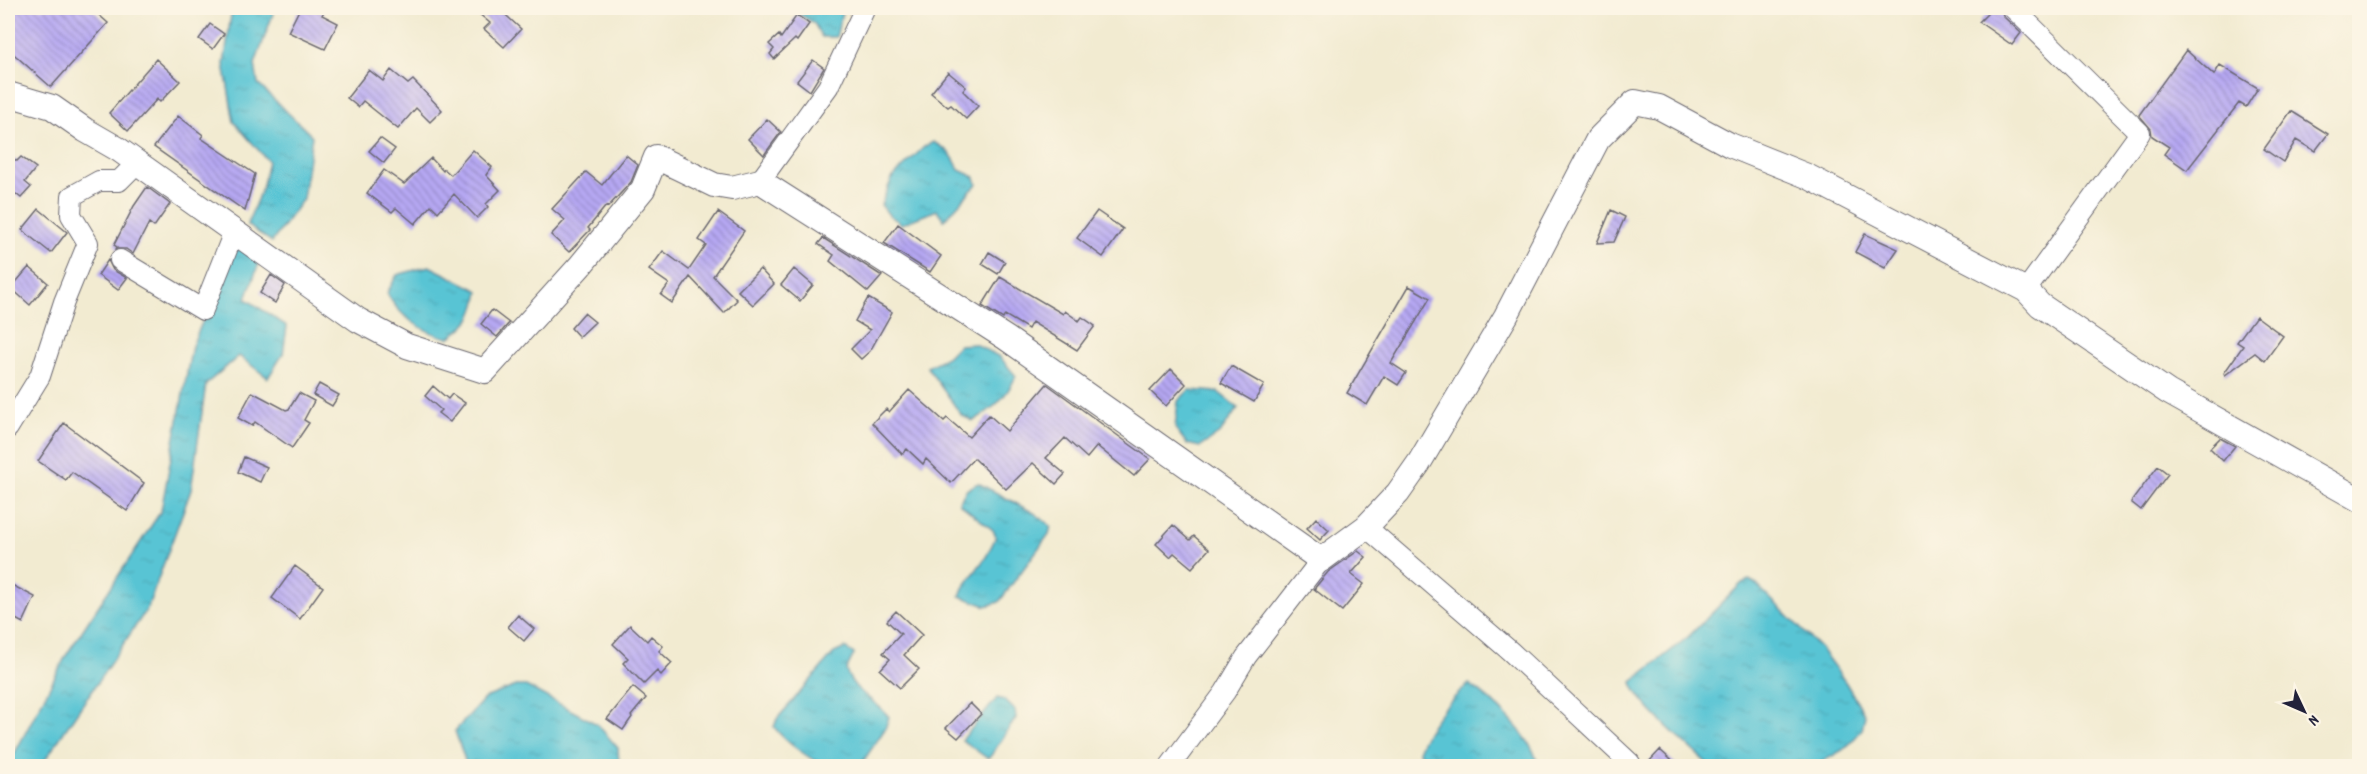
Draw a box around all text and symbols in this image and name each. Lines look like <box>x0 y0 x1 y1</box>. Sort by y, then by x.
north arrow <box>2274 681 2334 741</box>
text: N <box>2302 709 2324 731</box>

